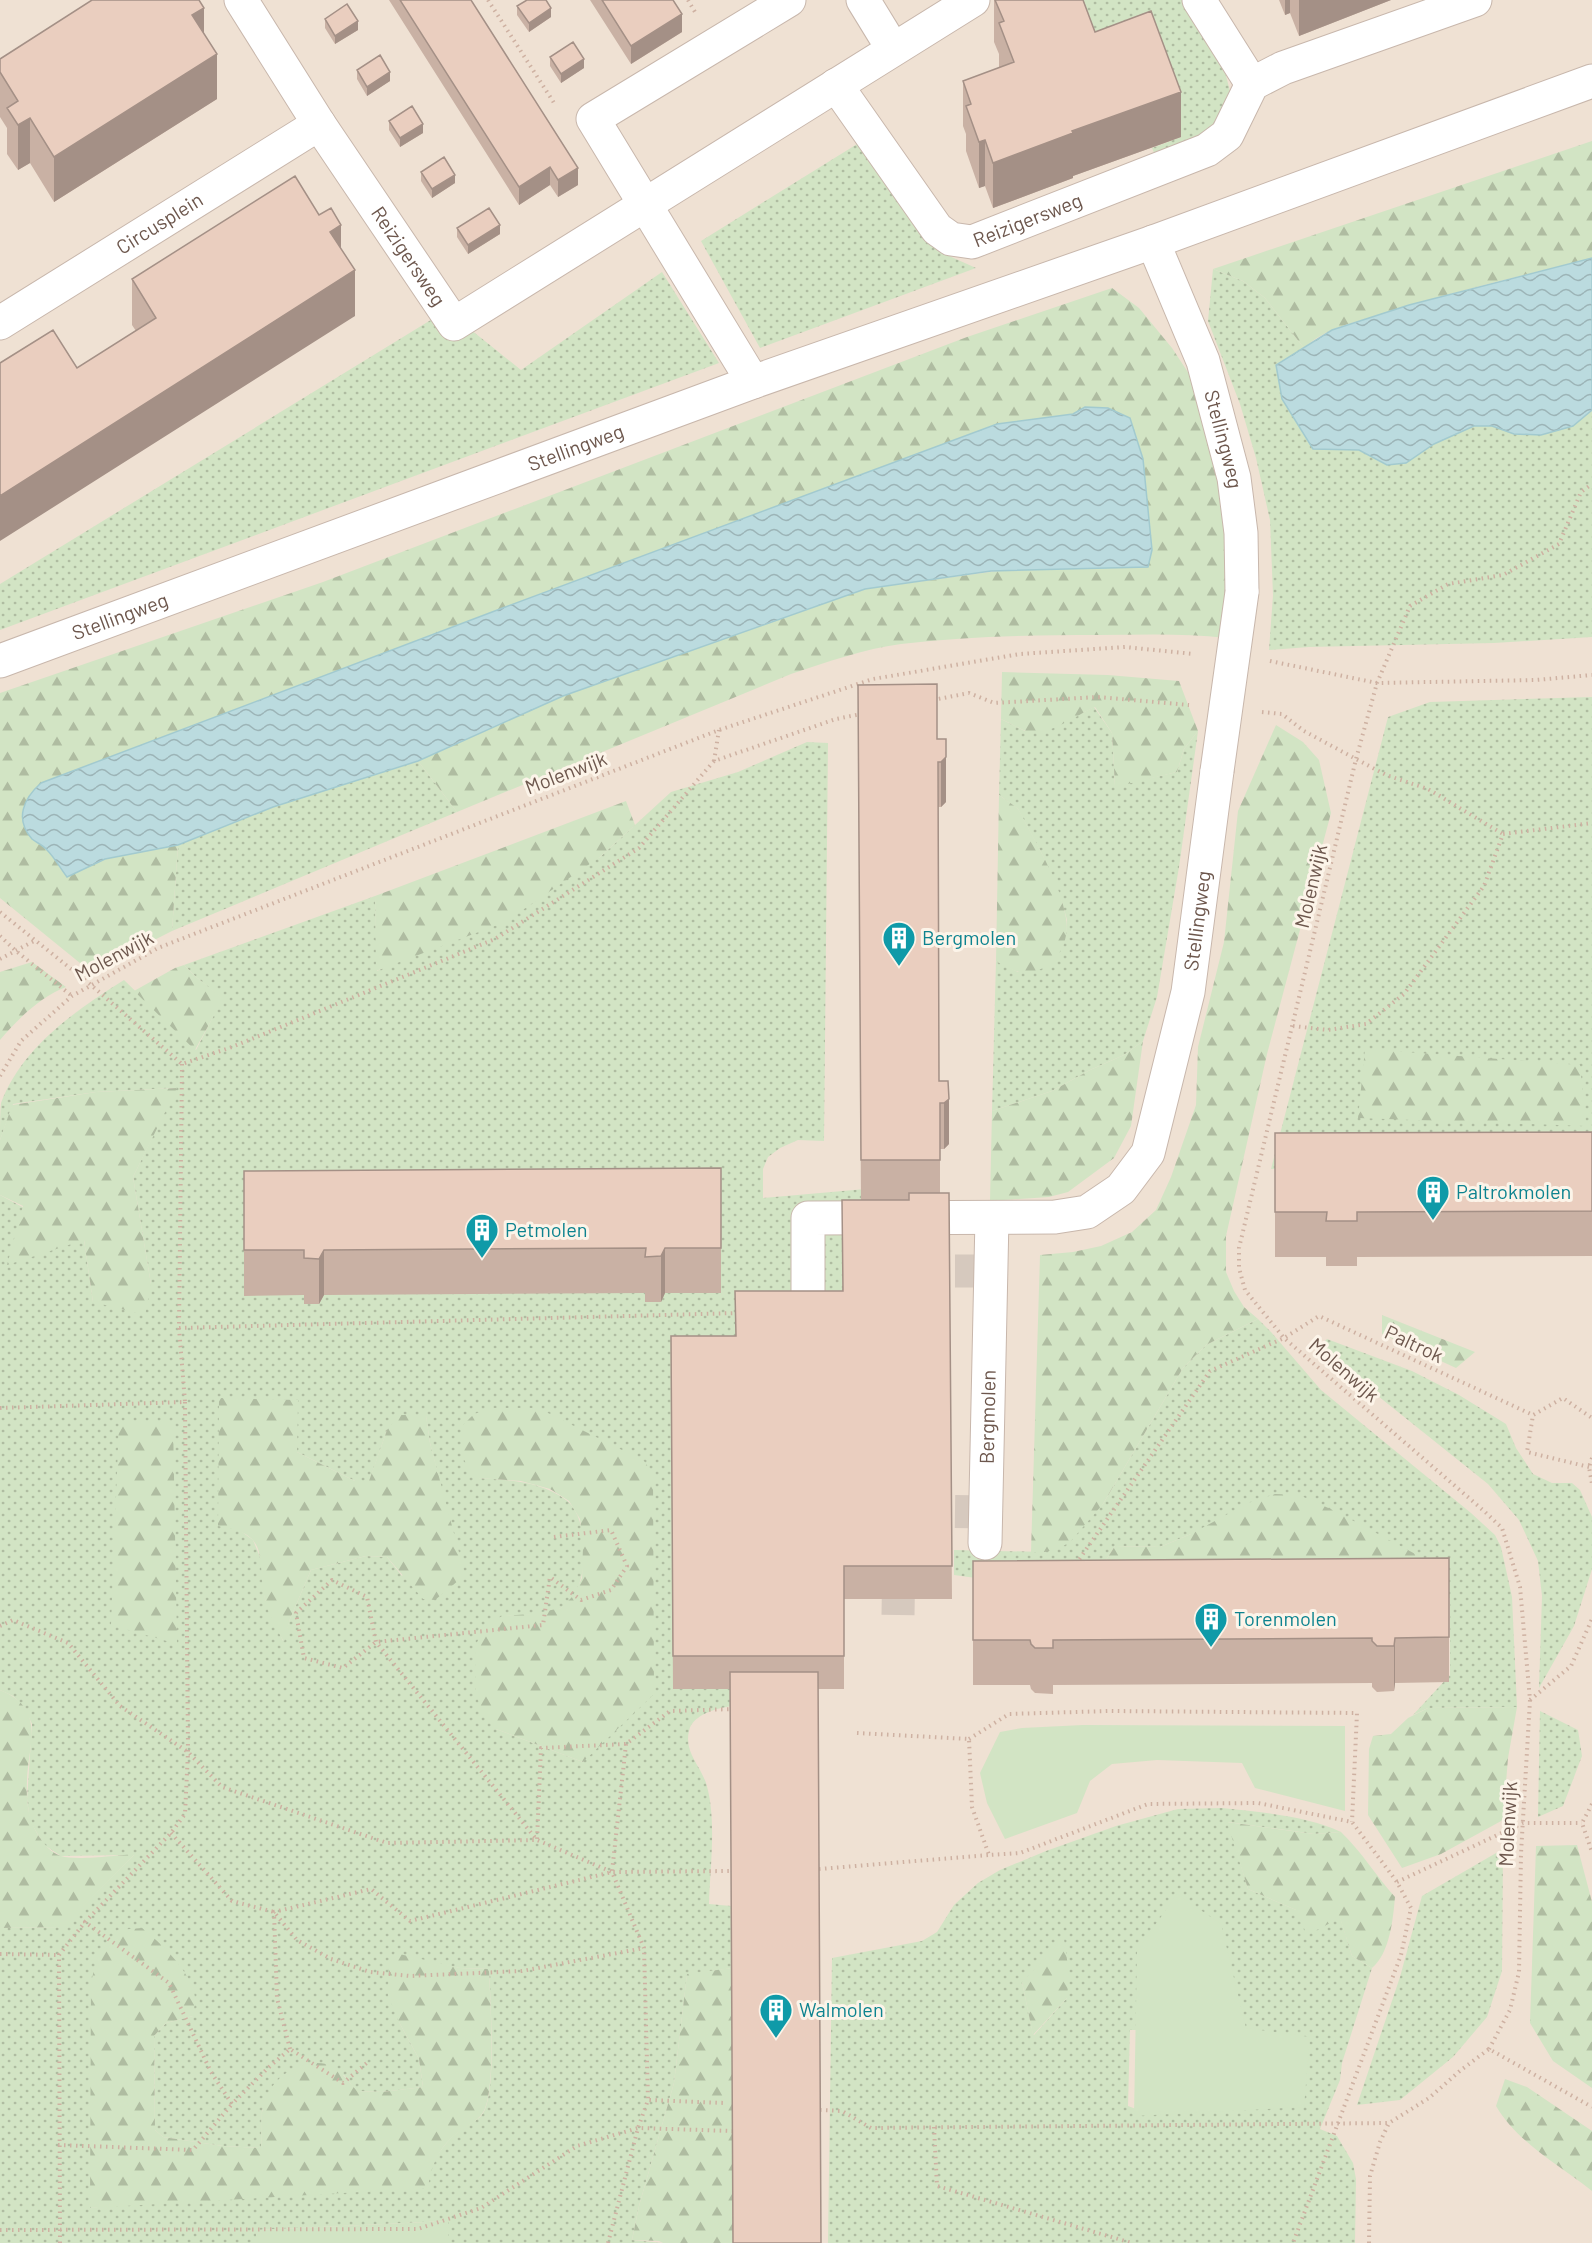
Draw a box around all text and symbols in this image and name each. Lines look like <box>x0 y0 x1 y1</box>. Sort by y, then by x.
street label: Circusplein <box>111 187 207 259</box>
street label: Reizigersweg <box>969 187 1085 251</box>
street label: Reizigersweg <box>367 201 451 310</box>
street label: Stellingweg <box>1200 387 1248 490</box>
street label: Stellingweg <box>524 418 627 475</box>
street label: Stellingweg <box>68 587 171 644</box>
street label: Molenwijk <box>521 746 610 799</box>
street label: Molenwijk <box>1289 841 1331 930</box>
street label: Stellingweg <box>1178 869 1215 972</box>
building icon: Bergmolen <box>881 920 917 967</box>
street label: Molenwijk <box>70 924 157 986</box>
place label: Bergmolen <box>922 925 1016 949</box>
building icon: Paltrokmolen <box>1415 1174 1451 1221</box>
place label: Paltrokmolen <box>1456 1179 1571 1203</box>
building icon: Petmolen <box>464 1212 500 1259</box>
place label: Petmolen <box>505 1217 588 1241</box>
street label: Paltrok <box>1381 1319 1448 1367</box>
street label: Molenwijk <box>1305 1332 1385 1406</box>
street label: Bergmolen <box>974 1370 1000 1464</box>
building icon: Torenmolen <box>1193 1601 1229 1648</box>
place label: Torenmolen <box>1234 1606 1337 1630</box>
street label: Molenwijk <box>1493 1781 1521 1867</box>
building icon: Walmolen <box>758 1992 794 2039</box>
place label: Walmolen <box>799 1997 884 2021</box>

